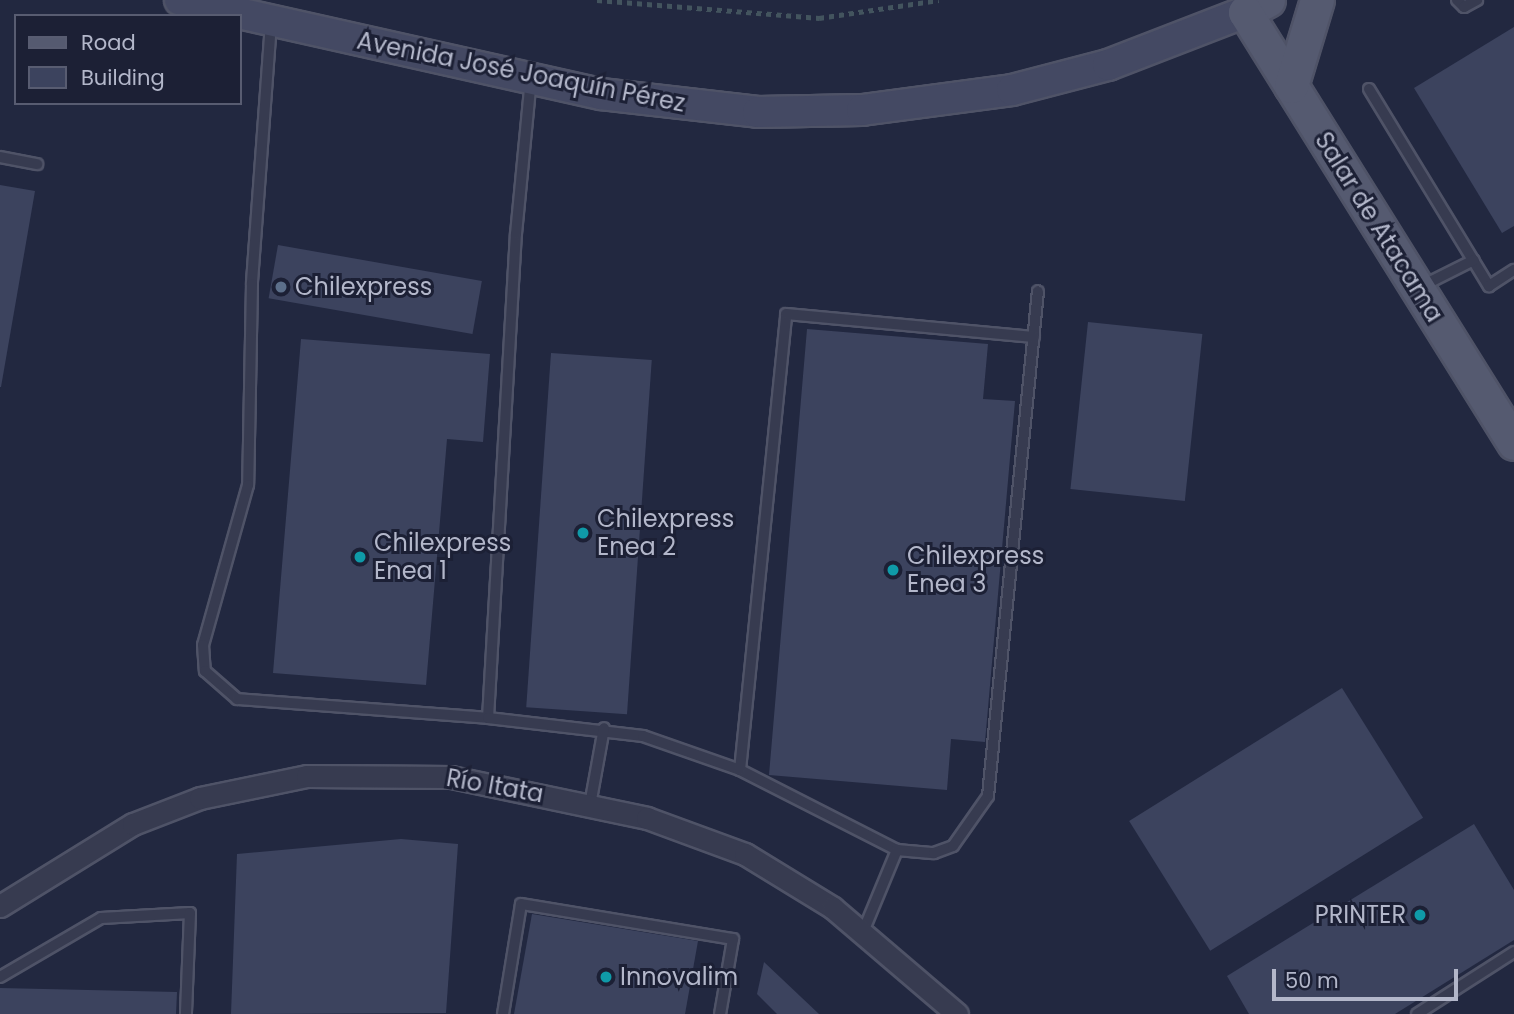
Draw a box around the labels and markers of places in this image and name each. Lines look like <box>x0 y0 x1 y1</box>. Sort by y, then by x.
place label: Chilexpress <box>295 273 432 301</box>
marker: Chilexpress <box>273 279 289 295</box>
place label: Chilexpress Enea 2 <box>597 505 734 561</box>
marker: Chilexpress Enea 2 <box>575 525 591 541</box>
place label: Chilexpress Enea 1 <box>374 529 511 585</box>
place label: Chilexpress Enea 3 <box>907 542 1044 598</box>
marker: Chilexpress Enea 1 <box>352 549 368 565</box>
marker: Chilexpress Enea 3 <box>885 562 901 578</box>
place label: PRINTER <box>1315 901 1406 929</box>
marker: PRINTER <box>1412 907 1428 923</box>
place label: Innovalim <box>620 963 738 991</box>
marker: Innovalim <box>598 969 614 985</box>

